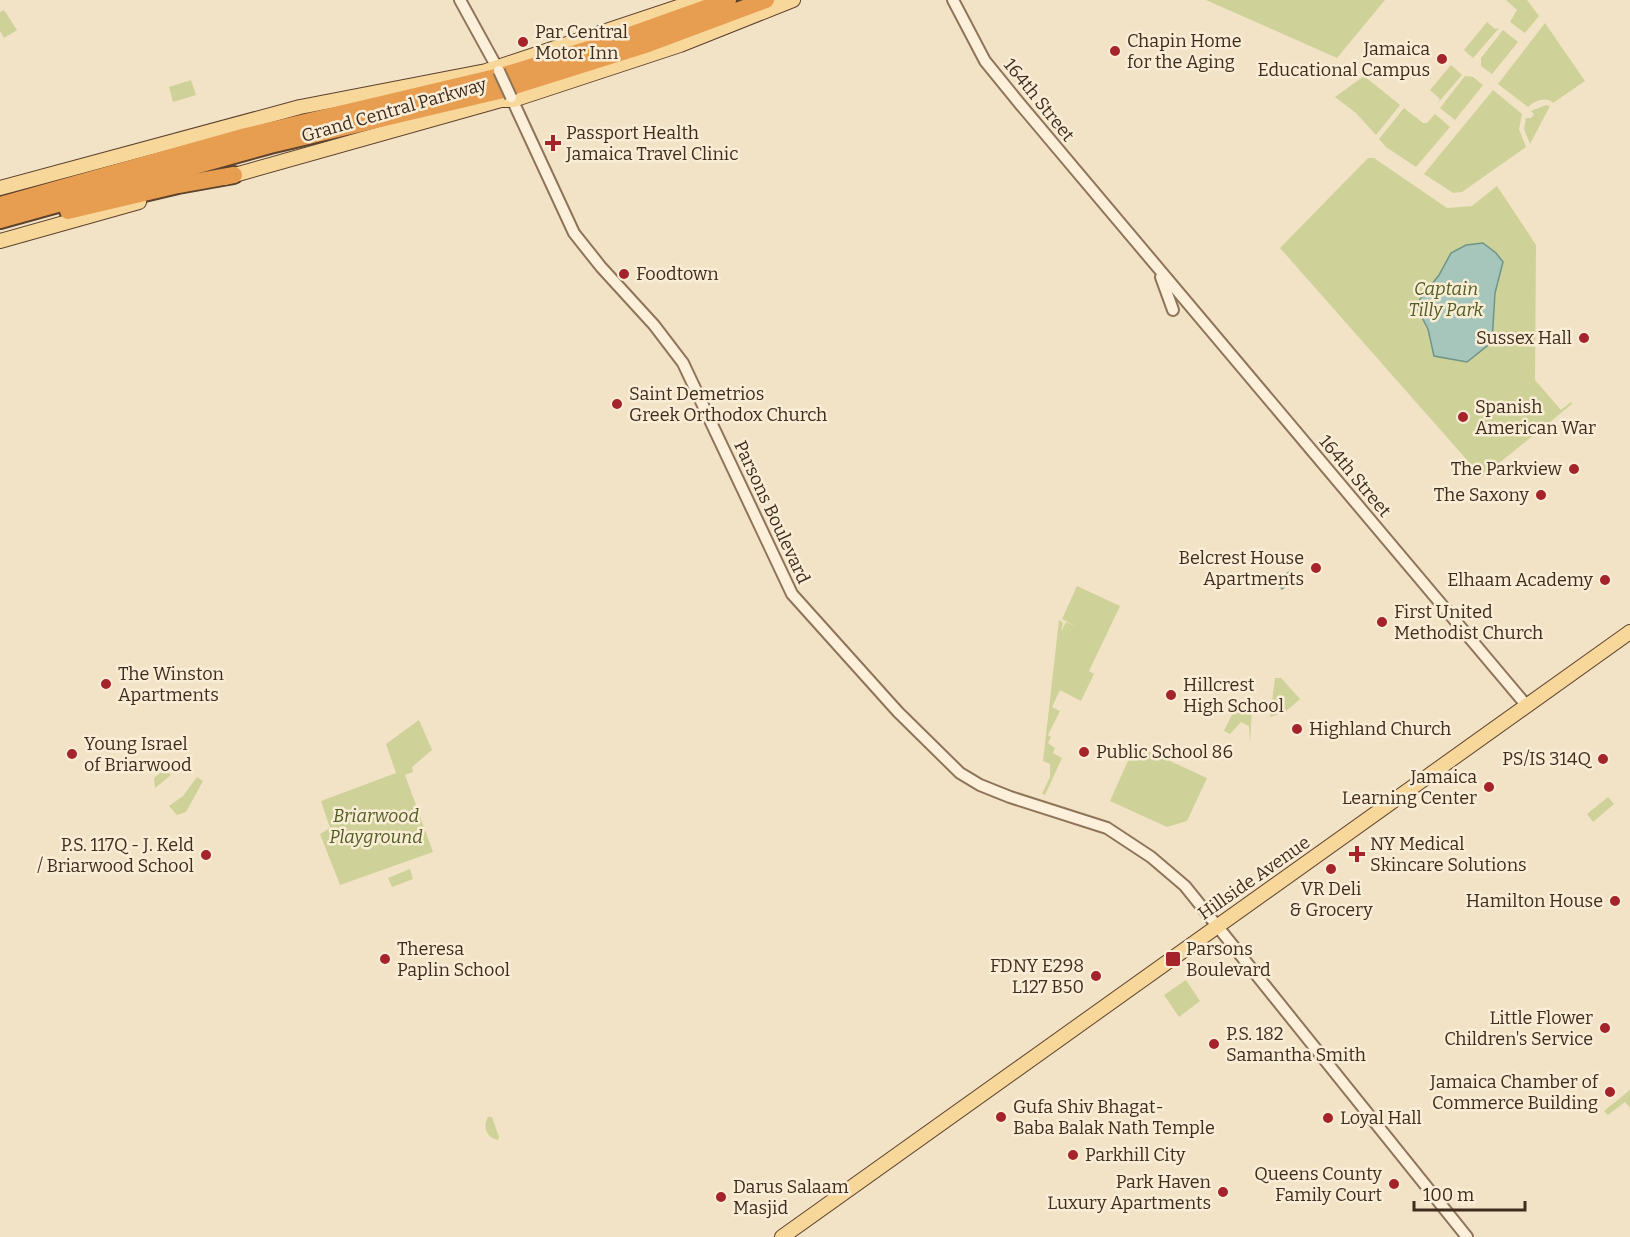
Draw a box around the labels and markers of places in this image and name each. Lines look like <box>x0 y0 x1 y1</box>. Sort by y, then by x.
place label: Par Central Motor Inn <box>535 21 628 64</box>
place label: Chapin Home for the Aging <box>1127 30 1242 73</box>
marker: Par Central Motor Inn <box>516 35 530 49</box>
place label: Jamaica Educational Campus <box>1258 38 1430 81</box>
marker: Chapin Home for the Aging <box>1108 44 1122 58</box>
marker: Jamaica Educational Campus <box>1435 52 1449 66</box>
place label: Passport Health Jamaica Travel Clinic <box>565 122 738 165</box>
marker: Passport Health Jamaica Travel Clinic <box>544 134 562 152</box>
place label: Foodtown <box>636 263 719 285</box>
marker: Foodtown <box>617 267 631 281</box>
place label: Sussex Hall <box>1476 327 1572 349</box>
marker: Sussex Hall <box>1577 331 1591 345</box>
place label: Saint Demetrios Greek Orthodox Church <box>629 383 827 426</box>
place label: Spanish American War <box>1475 396 1596 439</box>
marker: Saint Demetrios Greek Orthodox Church <box>610 397 624 411</box>
marker: Spanish American War <box>1456 410 1470 424</box>
place label: The Parkview <box>1451 458 1563 480</box>
marker: The Parkview <box>1567 462 1581 476</box>
place label: The Saxony <box>1434 484 1529 506</box>
marker: The Saxony <box>1534 488 1548 502</box>
place label: Belcrest House Apartments <box>1178 547 1304 590</box>
marker: Belcrest House Apartments <box>1309 561 1323 575</box>
place label: Elhaam Academy <box>1447 569 1593 591</box>
marker: Elhaam Academy <box>1598 573 1612 587</box>
place label: First United Methodist Church <box>1394 601 1543 644</box>
marker: First United Methodist Church <box>1375 615 1389 629</box>
place label: The Winston Apartments <box>118 663 225 706</box>
place label: Hillcrest High School <box>1183 674 1284 717</box>
marker: The Winston Apartments <box>99 677 113 691</box>
marker: Hillcrest High School <box>1164 688 1178 702</box>
place label: Highland Church <box>1309 718 1451 740</box>
marker: Highland Church <box>1290 722 1304 736</box>
place label: Young Israel of Briarwood <box>84 733 192 776</box>
place label: Public School 86 <box>1096 741 1233 763</box>
marker: Public School 86 <box>1077 745 1091 759</box>
marker: Young Israel of Briarwood <box>65 747 79 761</box>
place label: PS/IS 314Q <box>1502 748 1592 770</box>
marker: PS/IS 314Q <box>1596 752 1610 766</box>
place label: Jamaica Learning Center <box>1342 766 1477 809</box>
marker: Jamaica Learning Center <box>1482 780 1496 794</box>
place label: NY Medical Skincare Solutions <box>1370 833 1527 876</box>
place label: P.S. 117Q - J. Keld / Briarwood School <box>37 834 194 877</box>
marker: NY Medical Skincare Solutions <box>1348 845 1366 863</box>
marker: P.S. 117Q - J. Keld / Briarwood School <box>199 848 213 862</box>
marker: VR Deli & Grocery <box>1324 862 1338 876</box>
place label: VR Deli & Grocery <box>1289 878 1373 921</box>
place label: Hamilton House <box>1466 890 1603 912</box>
marker: Hamilton House <box>1608 894 1622 908</box>
place label: Theresa Paplin School <box>397 938 510 981</box>
place label: Parsons Boulevard <box>1186 938 1271 981</box>
marker: Parsons Boulevard <box>1164 950 1182 968</box>
marker: Theresa Paplin School <box>378 952 392 966</box>
place label: FDNY E298 L127 B50 <box>990 955 1084 998</box>
marker: FDNY E298 L127 B50 <box>1089 969 1103 983</box>
place label: Little Flower Children's Service <box>1444 1007 1593 1050</box>
marker: Little Flower Children's Service <box>1598 1021 1612 1035</box>
place label: P.S. 182 Samantha Smith <box>1226 1023 1366 1066</box>
marker: P.S. 182 Samantha Smith <box>1207 1037 1221 1051</box>
place label: Jamaica Chamber of Commerce Building <box>1429 1071 1600 1114</box>
marker: Jamaica Chamber of Commerce Building <box>1603 1085 1617 1099</box>
place label: Gufa Shiv Bhagat- Baba Balak Nath Temple <box>1013 1096 1215 1139</box>
place label: Loyal Hall <box>1340 1107 1422 1129</box>
marker: Gufa Shiv Bhagat- Baba Balak Nath Temple <box>994 1110 1008 1124</box>
marker: Loyal Hall <box>1321 1111 1335 1125</box>
place label: Parkhill City <box>1085 1144 1186 1166</box>
marker: Parkhill City <box>1066 1148 1080 1162</box>
place label: Queens County Family Court <box>1254 1163 1382 1206</box>
place label: Park Haven Luxury Apartments <box>1047 1171 1212 1214</box>
place label: Darus Salaam Masjid <box>733 1176 849 1219</box>
marker: Queens County Family Court <box>1387 1177 1401 1191</box>
marker: Park Haven Luxury Apartments <box>1216 1185 1230 1199</box>
marker: Darus Salaam Masjid <box>714 1190 728 1204</box>

